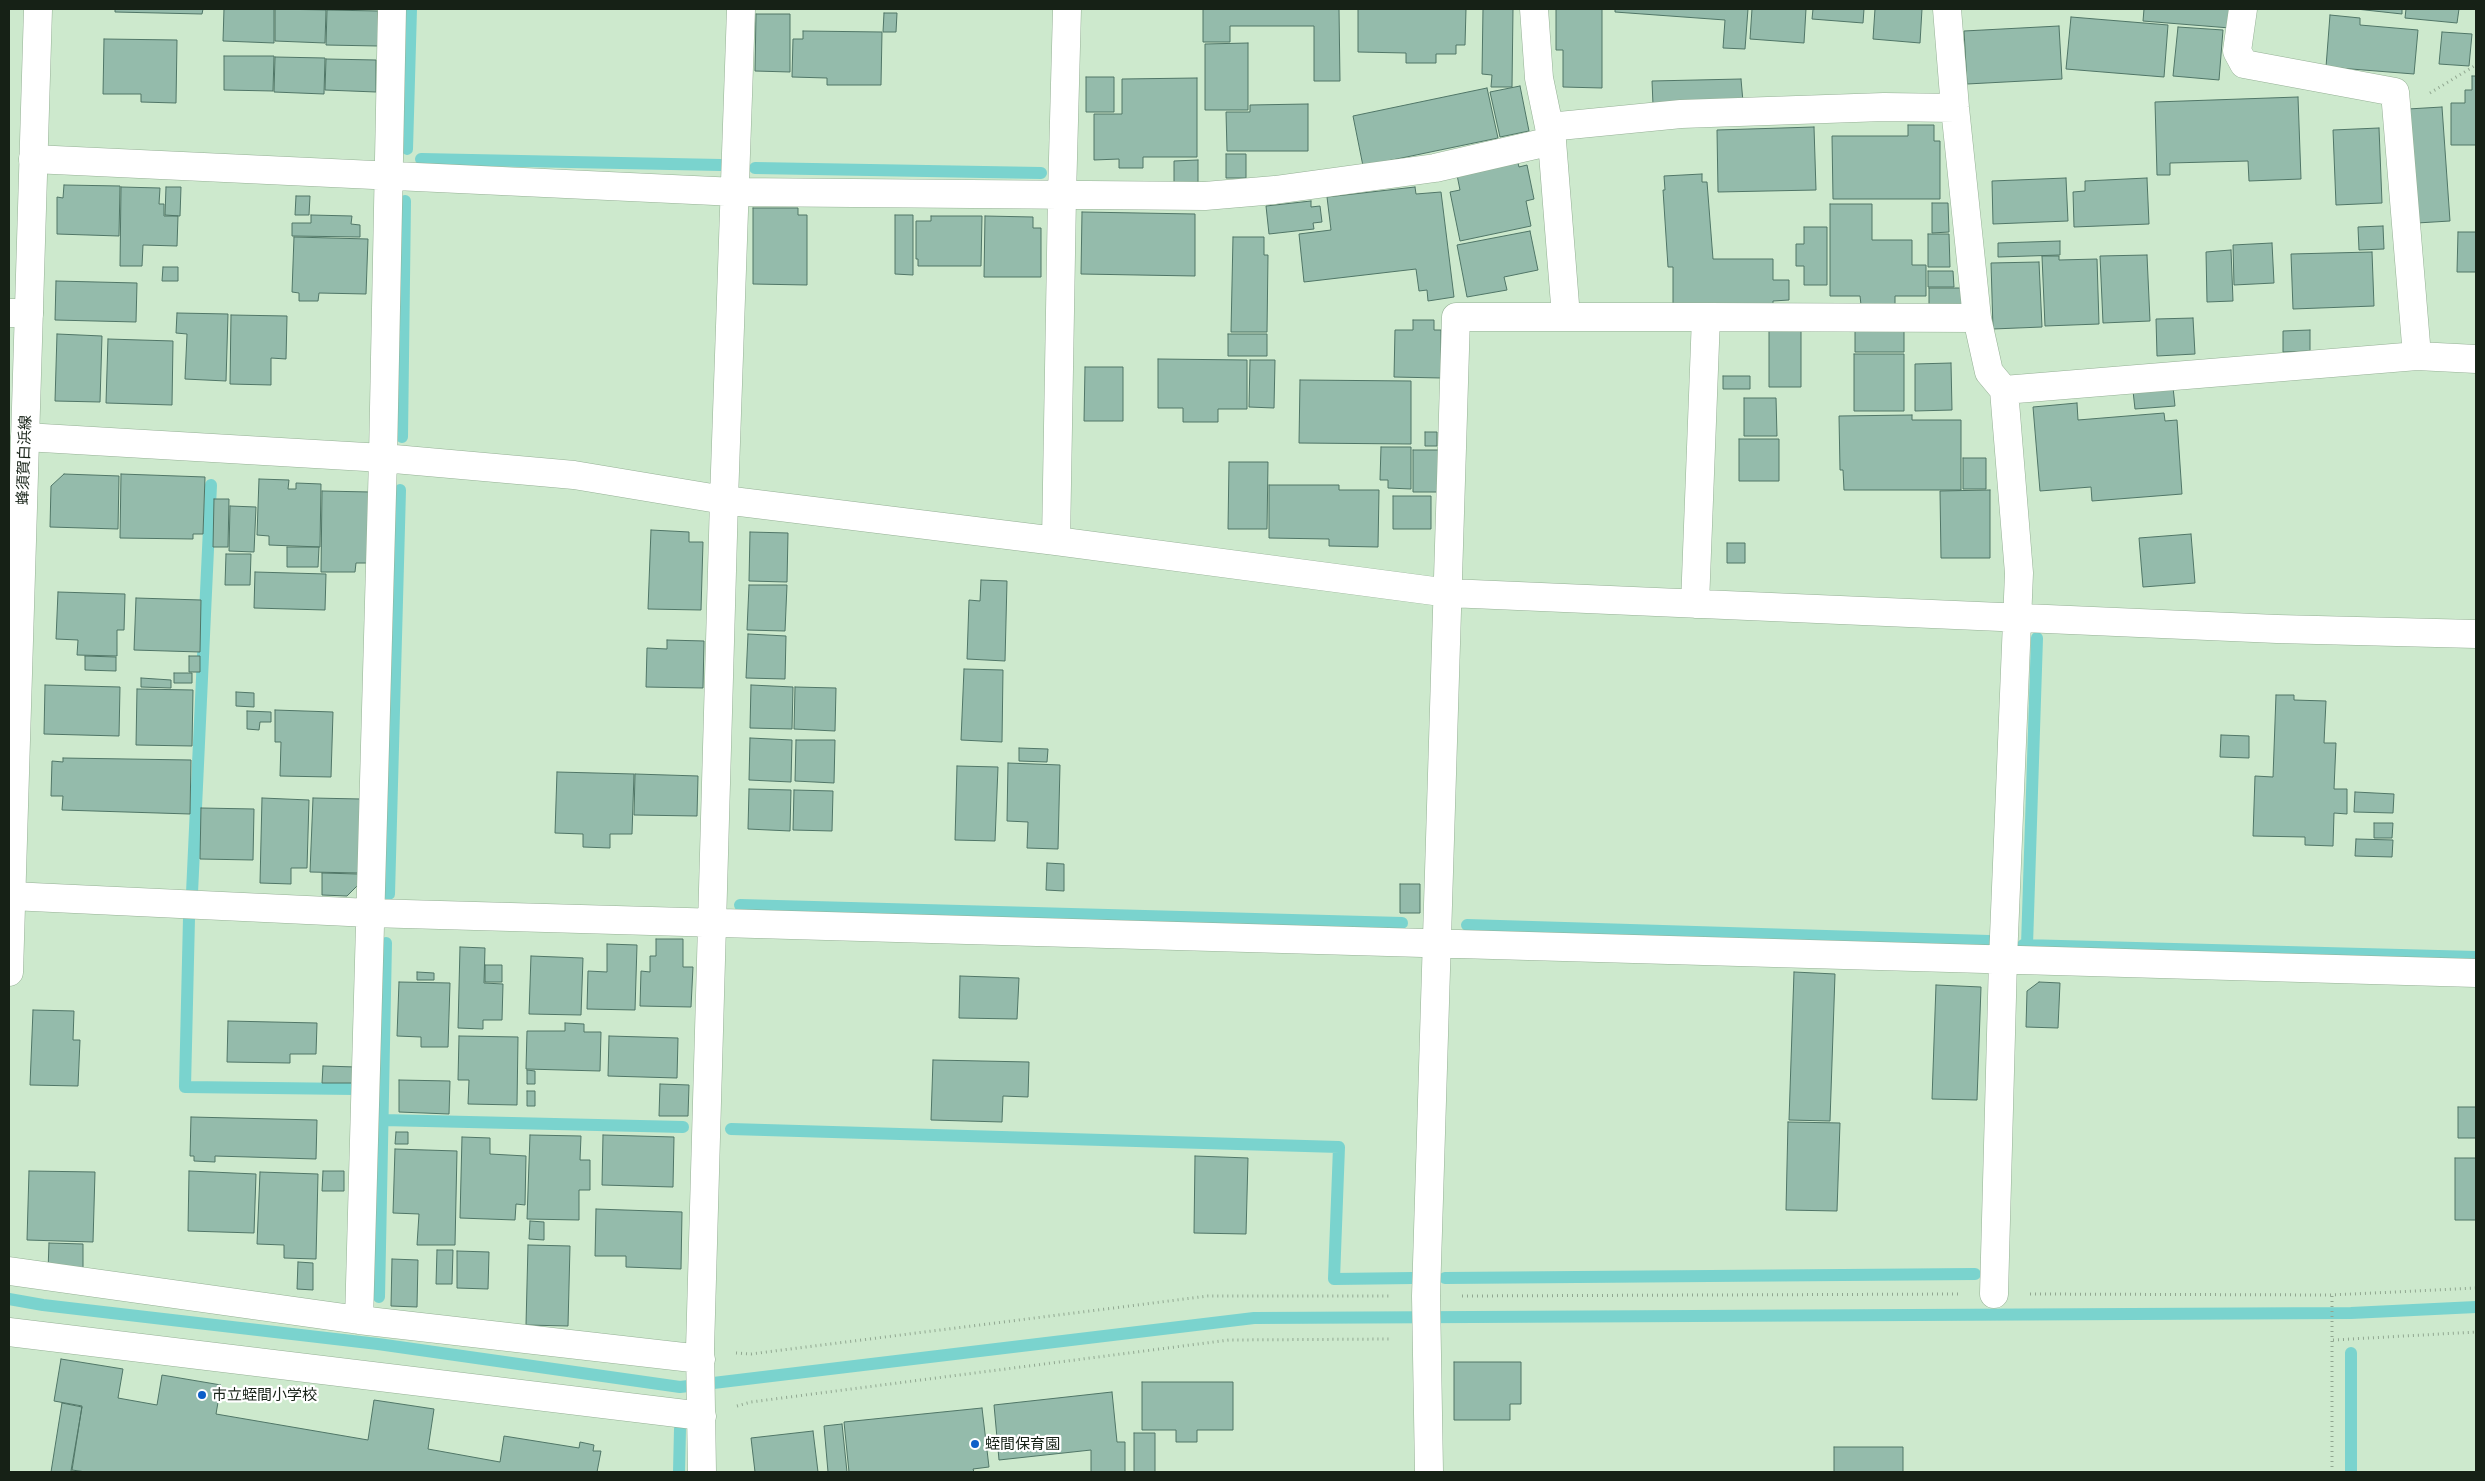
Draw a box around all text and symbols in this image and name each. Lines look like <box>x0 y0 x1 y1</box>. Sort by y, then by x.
street label: 蜂須賀白浜線 <box>13 415 35 505</box>
place label: 市立蛭間小学校 <box>212 1386 317 1404</box>
marker: 市立蛭間小学校 <box>196 1389 208 1401</box>
place label: 蛭間保育園 <box>985 1435 1060 1453</box>
marker: 蛭間保育園 <box>969 1438 981 1450</box>

